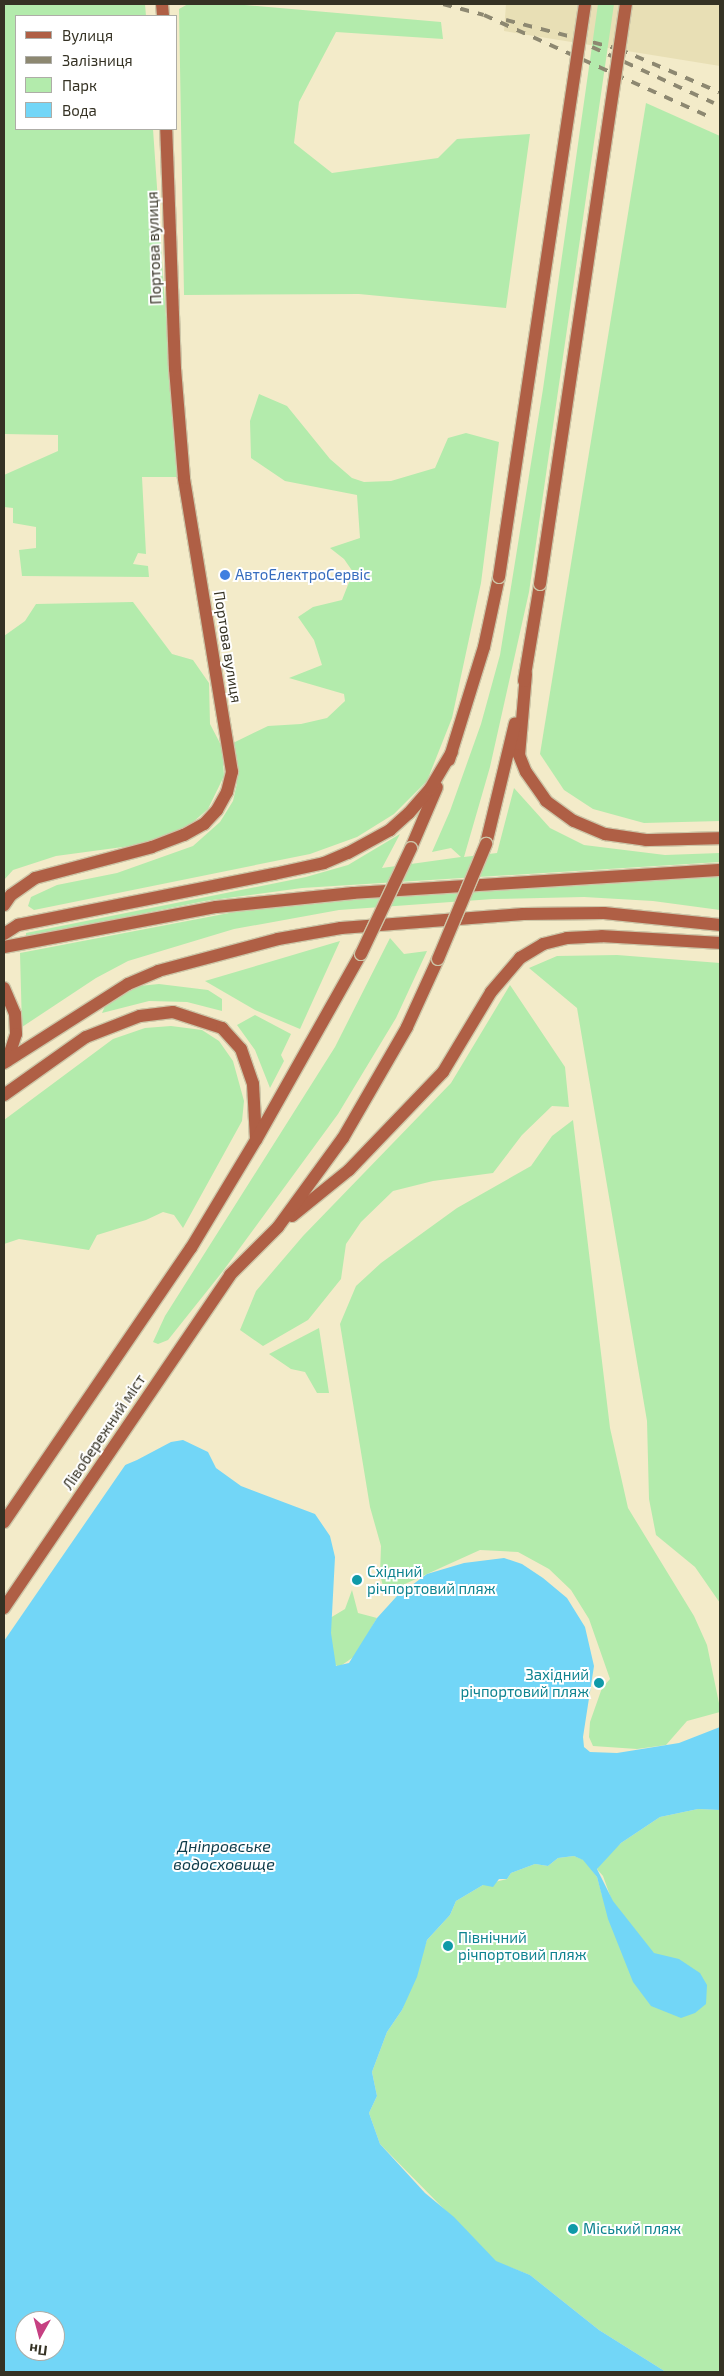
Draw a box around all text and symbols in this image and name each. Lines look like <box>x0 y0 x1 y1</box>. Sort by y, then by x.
legend <box>15 15 178 130</box>
text: Вулиця <box>62 26 113 44</box>
text: Залізниця <box>62 51 133 69</box>
text: Парк <box>62 76 97 94</box>
text: Вода <box>62 101 97 119</box>
street label: Портова вулиця <box>143 191 165 305</box>
place label: АвтоЕлектроСервіс <box>235 566 371 584</box>
marker: АвтоЕлектроСервіс <box>219 569 231 581</box>
street label: Портова вулиця <box>210 590 246 704</box>
street label: Лівобережний міст <box>59 1371 149 1493</box>
place label: Східний річпортовий пляж <box>367 1562 496 1597</box>
marker: Східний річпортовий пляж <box>351 1574 363 1586</box>
place label: Західний річпортовий пляж <box>460 1665 589 1700</box>
marker: Західний річпортовий пляж <box>593 1677 605 1689</box>
water label: Дніпровське водосховище <box>173 1836 275 1874</box>
place label: Північний річпортовий пляж <box>458 1928 587 1963</box>
marker: Північний річпортовий пляж <box>442 1940 454 1952</box>
place label: Міський пляж <box>583 2220 681 2238</box>
marker: Міський пляж <box>567 2223 579 2235</box>
north arrow <box>15 2311 65 2361</box>
text: Пн <box>28 2341 48 2360</box>

